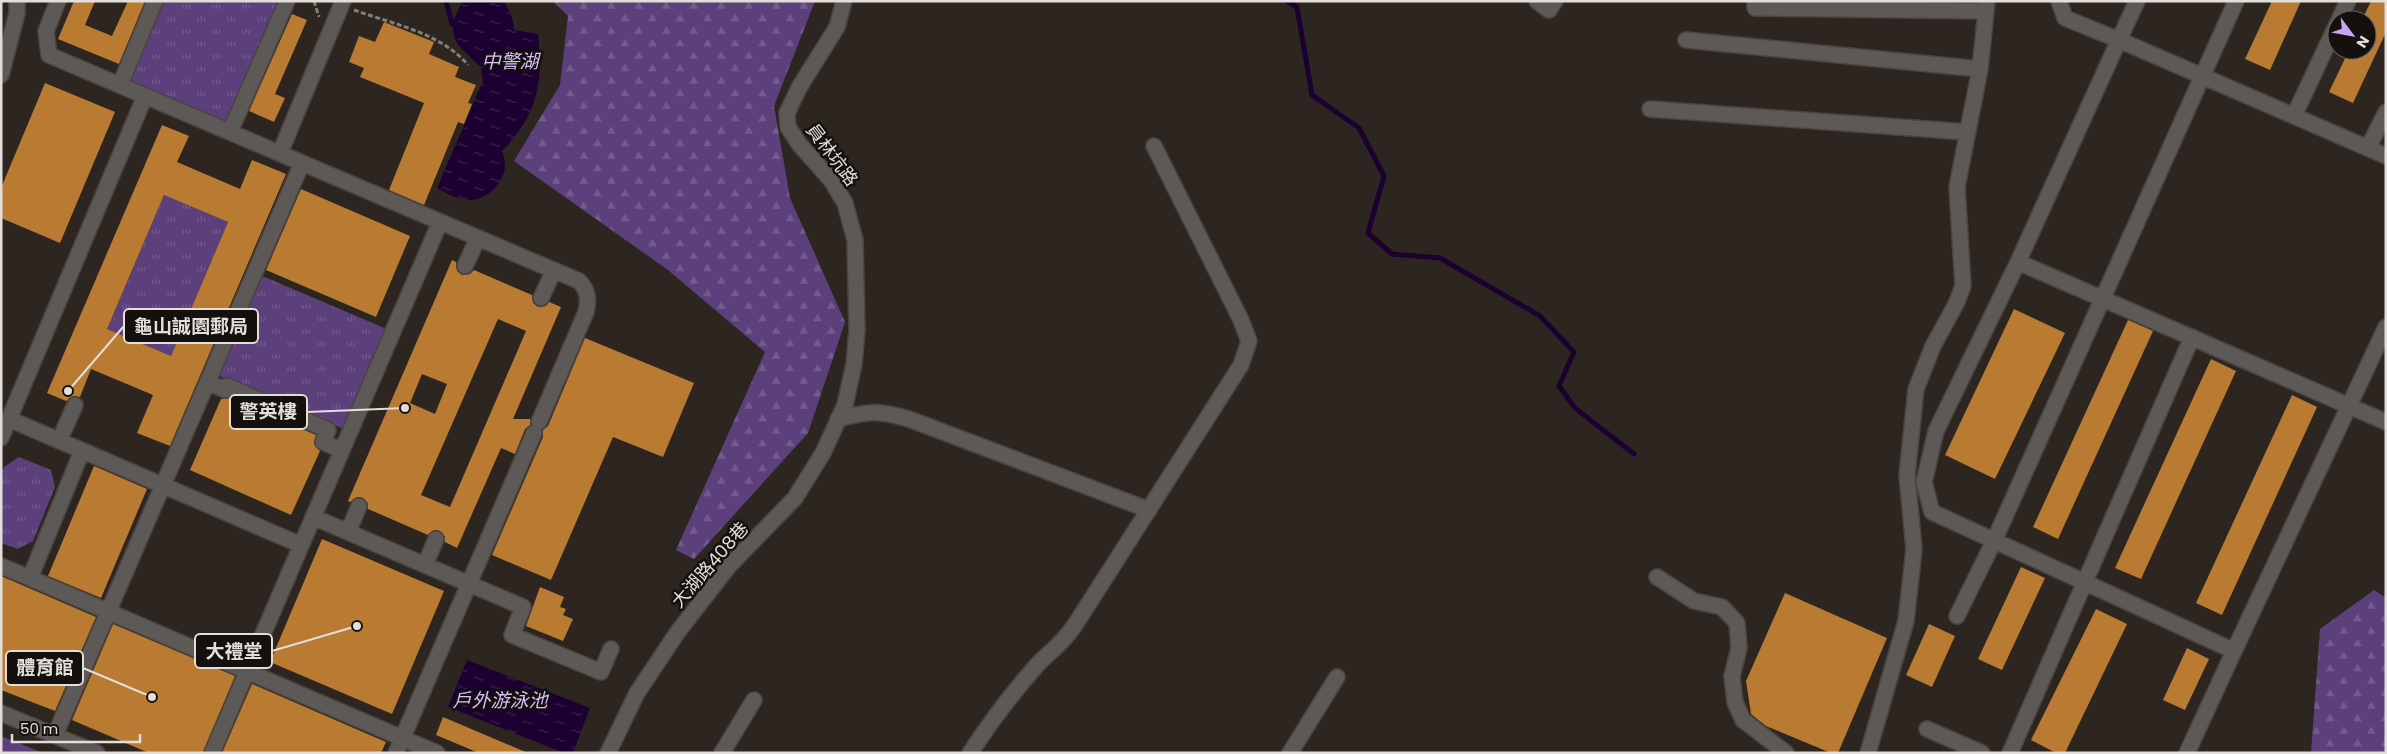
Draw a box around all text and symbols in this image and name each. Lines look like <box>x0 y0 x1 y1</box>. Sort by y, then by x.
north arrow <box>2327 10 2377 60</box>
text: N <box>2352 32 2374 52</box>
water label: 中警湖 <box>481 48 541 75</box>
street label: 員林坑路 <box>801 118 864 191</box>
callout: 龜山誠園郵局 <box>124 309 258 343</box>
text: 龜山誠園郵局 <box>134 313 248 340</box>
callout: 警英樓 <box>230 395 307 429</box>
text: 警英樓 <box>239 398 297 425</box>
street label: 大湖路408巷 <box>665 516 754 613</box>
callout: 大禮堂 <box>195 634 272 668</box>
text: 大禮堂 <box>205 638 263 665</box>
callout: 體育館 <box>6 651 83 685</box>
text: 體育館 <box>16 654 74 681</box>
water label: 戶外游泳池 <box>452 687 549 714</box>
scale bar <box>12 712 140 744</box>
text: 50 m <box>20 718 58 739</box>

